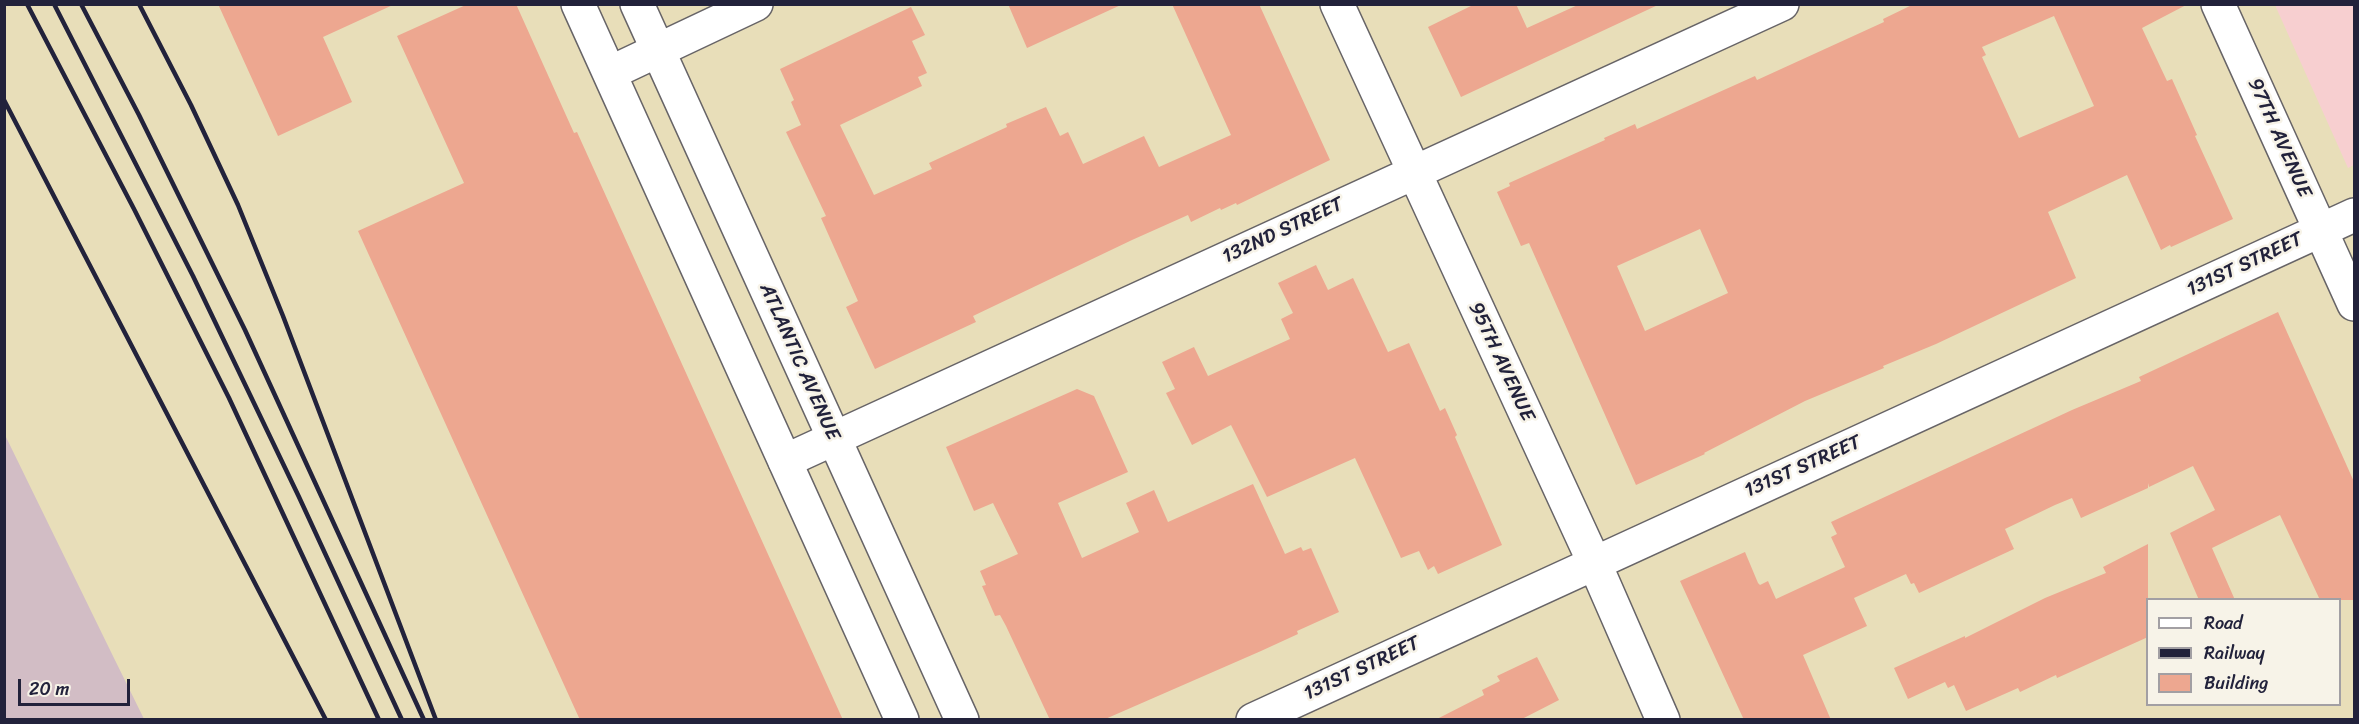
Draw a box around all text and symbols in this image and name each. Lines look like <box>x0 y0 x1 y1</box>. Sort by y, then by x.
street label: 97TH AVENUE <box>2242 75 2316 201</box>
street label: 132ND STREET <box>1219 193 1347 269</box>
street label: 131ST STREET <box>2183 228 2307 302</box>
street label: ATLANTIC AVENUE <box>754 280 844 444</box>
street label: 95TH AVENUE <box>1463 299 1539 425</box>
street label: 131ST STREET <box>1741 431 1865 503</box>
legend <box>2146 598 2341 706</box>
text: Road <box>2204 607 2243 639</box>
street label: 131ST STREET <box>1300 632 1424 706</box>
text: Railway <box>2204 637 2265 669</box>
scale bar <box>21 667 134 705</box>
text: Building <box>2204 667 2268 699</box>
text: 20 m <box>29 673 69 705</box>

